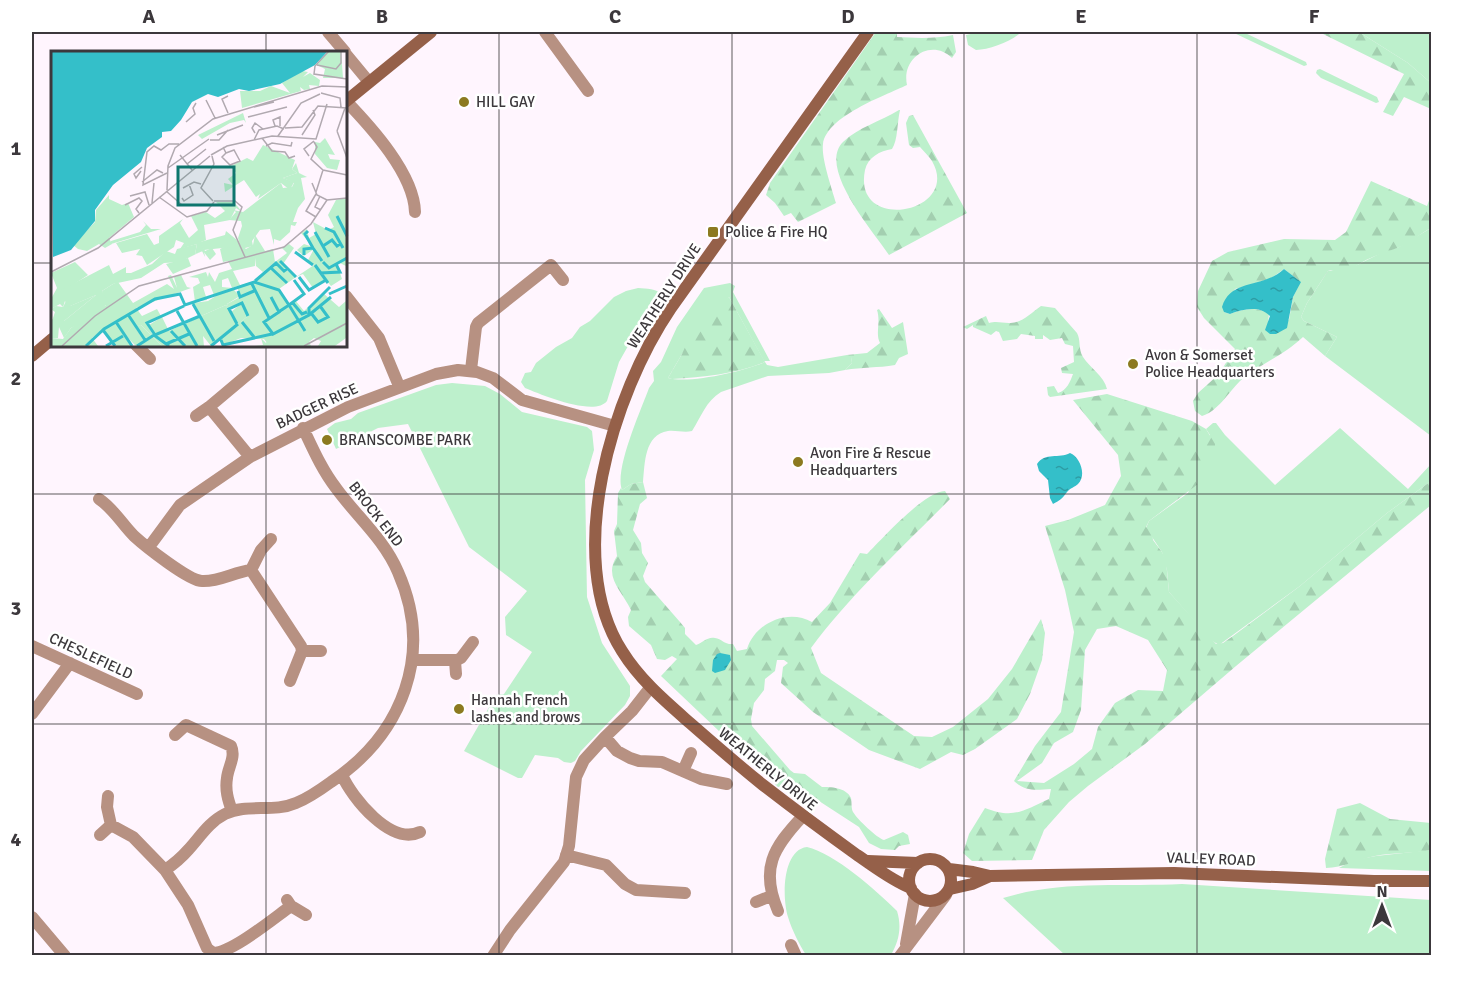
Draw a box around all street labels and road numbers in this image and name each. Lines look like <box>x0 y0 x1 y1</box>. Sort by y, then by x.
street label: WEATHERLY DRIVE <box>623 240 705 352</box>
street label: BADGER RISE <box>273 379 361 433</box>
street label: BROCK END <box>345 478 407 550</box>
street label: CHESLEFIELD <box>46 629 136 683</box>
street label: WEATHERLY DRIVE <box>715 724 821 814</box>
street label: VALLEY ROAD <box>1166 848 1256 870</box>

